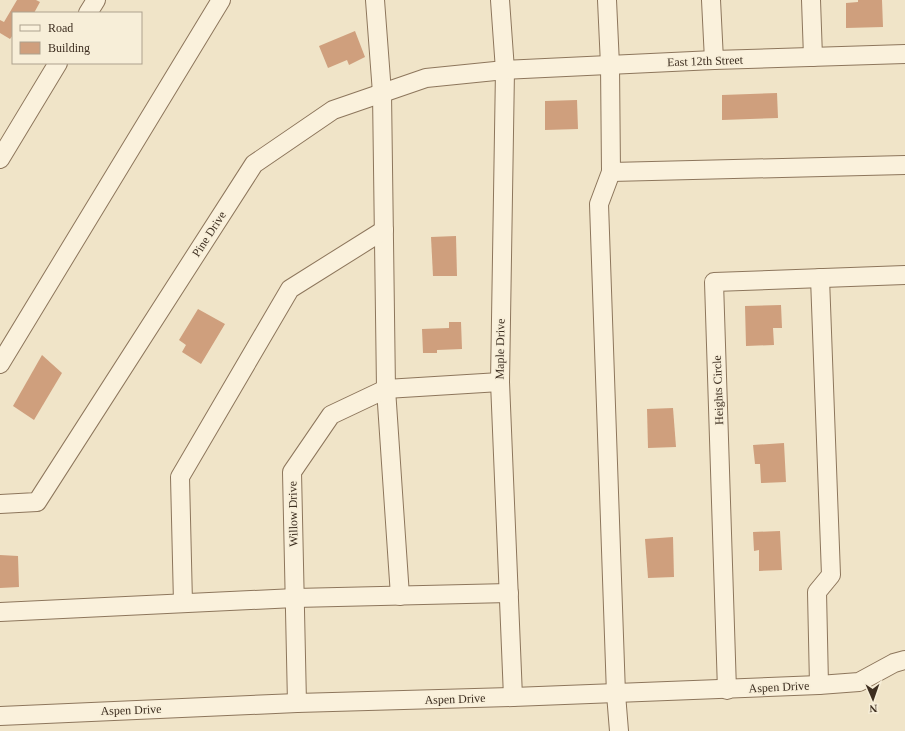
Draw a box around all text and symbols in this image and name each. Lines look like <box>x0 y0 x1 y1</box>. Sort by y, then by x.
legend <box>12 12 142 64</box>
text: Road <box>48 21 73 35</box>
text: Building <box>48 41 90 55</box>
street label: East 12th Street <box>667 53 744 69</box>
street label: Pine Drive <box>189 209 229 259</box>
street label: Maple Drive <box>492 318 508 380</box>
street label: Heights Circle <box>710 355 726 425</box>
street label: Willow Drive <box>285 481 301 547</box>
street label: Aspen Drive <box>748 678 810 696</box>
north arrow <box>853 679 893 719</box>
street label: Aspen Drive <box>424 691 486 707</box>
street label: Aspen Drive <box>100 702 162 718</box>
text: N <box>869 703 878 715</box>

